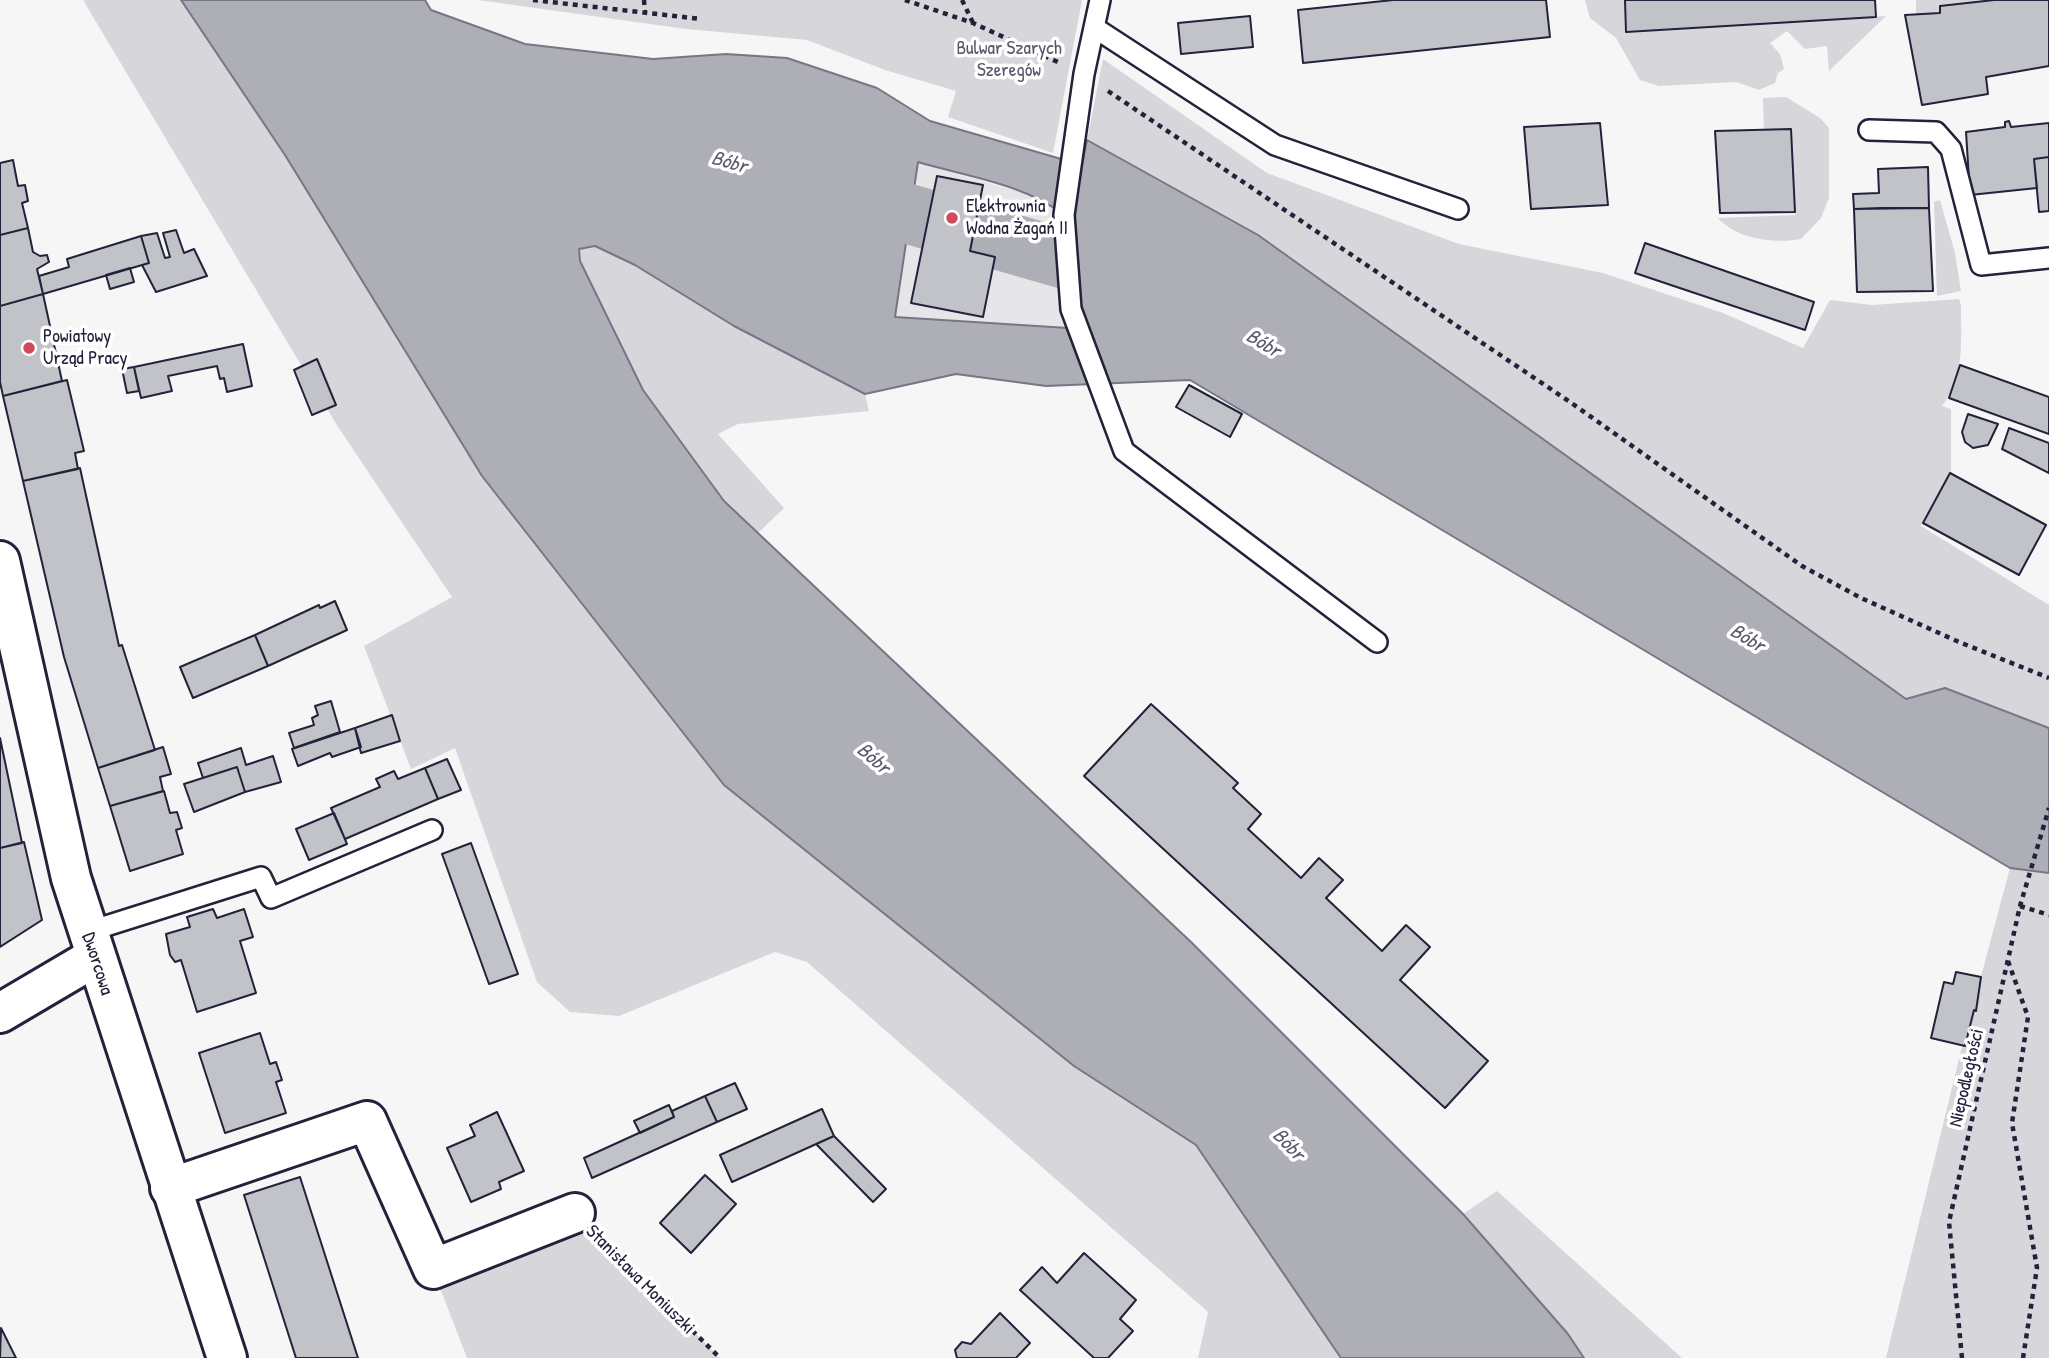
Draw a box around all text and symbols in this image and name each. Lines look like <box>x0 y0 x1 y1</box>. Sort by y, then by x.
park label: Bulwar Szarych Szeregów <box>956 38 1062 82</box>
water label: Bóbr <box>708 146 750 180</box>
place label: Elektrownia Wodna Żagań II <box>966 196 1068 240</box>
marker: Elektrownia Wodna Żagań II <box>944 210 960 226</box>
water label: Bóbr <box>1241 324 1285 364</box>
place label: Powiatowy Urząd Pracy <box>43 326 127 370</box>
marker: Powiatowy Urząd Pracy <box>21 340 37 356</box>
water label: Bóbr <box>1725 619 1769 659</box>
water label: Bóbr <box>851 738 895 780</box>
street label: Dworcowa <box>76 930 118 998</box>
street label: Niepodległości <box>1945 1027 1989 1129</box>
water label: Bóbr <box>1266 1123 1310 1167</box>
street label: Stanisława Moniuszki <box>581 1221 699 1339</box>

